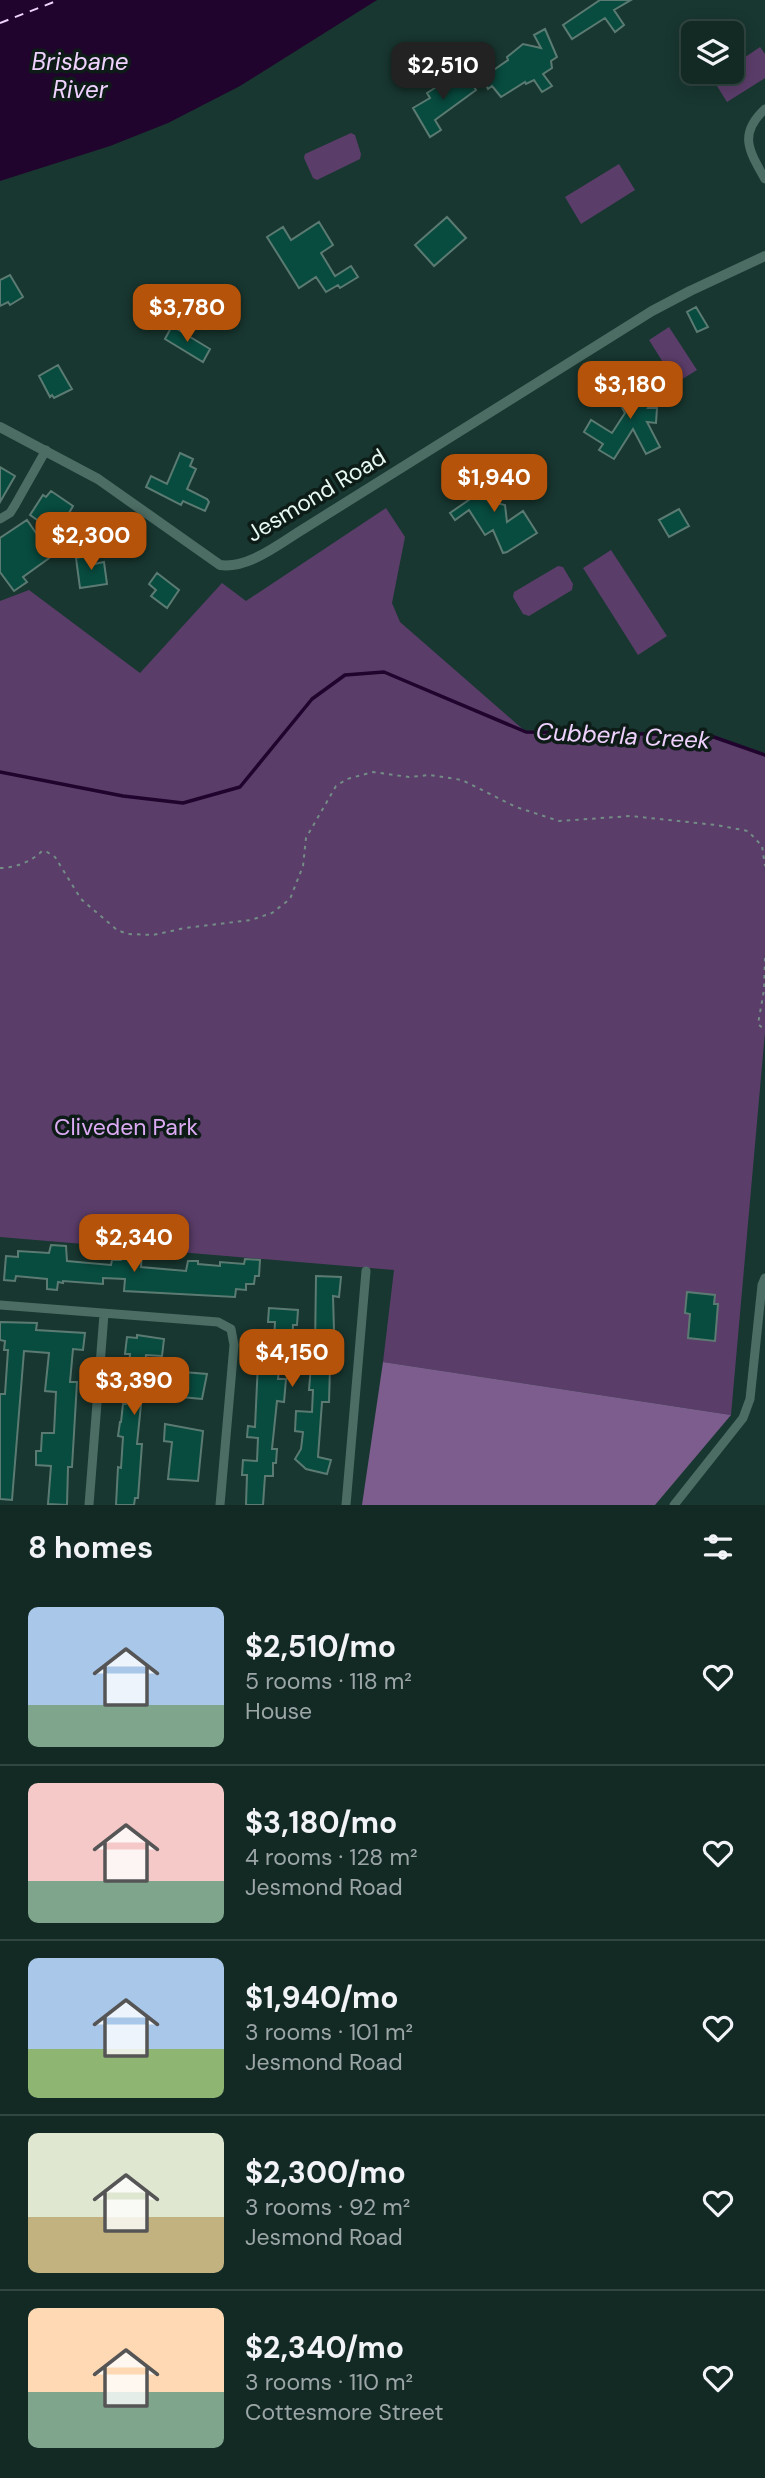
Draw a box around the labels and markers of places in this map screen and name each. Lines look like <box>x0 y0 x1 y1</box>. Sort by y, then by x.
pin: $2,510 <box>386 42 500 102</box>
pin: $3,780 <box>130 284 244 344</box>
pin: $3,180 <box>573 362 687 421</box>
pin: $1,940 <box>437 454 551 514</box>
pin: $2,300 <box>34 512 148 572</box>
pin: $2,340 <box>77 1214 191 1274</box>
pin: $4,150 <box>235 1330 349 1389</box>
pin: $3,390 <box>77 1358 191 1417</box>

